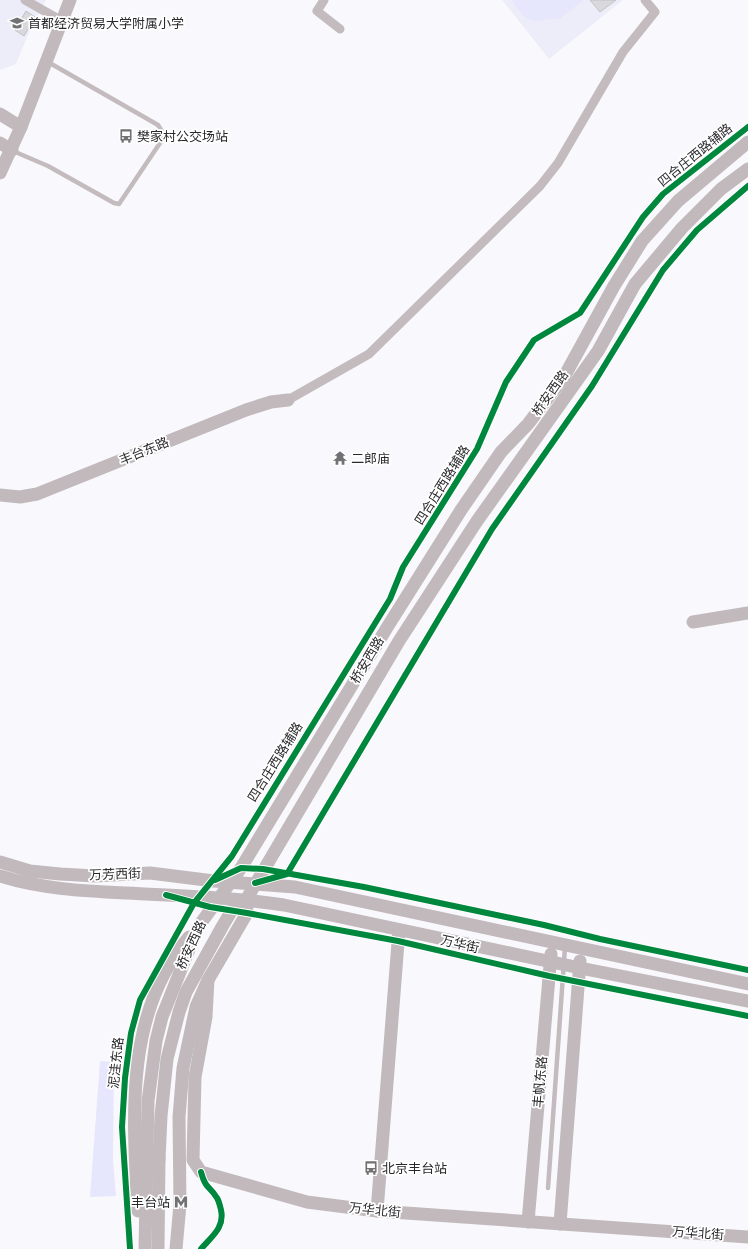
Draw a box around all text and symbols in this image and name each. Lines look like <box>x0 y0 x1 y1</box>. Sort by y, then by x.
school or university icon: 首都经济贸易大学附属小学 <box>9 15 25 31</box>
place label: 首都经济贸易大学附属小学 <box>28 16 184 31</box>
street label: 四合庄西路辅路 <box>655 121 735 189</box>
bus stop icon: 樊家村公交场站 <box>118 128 134 144</box>
place label: 樊家村公交场站 <box>137 129 228 144</box>
street label: 桥安西路 <box>529 367 571 419</box>
street label: 丰台东路 <box>117 434 171 468</box>
street label: 四合庄西路辅路 <box>412 442 472 528</box>
temple icon: 二郎庙 <box>332 450 348 466</box>
place label: 二郎庙 <box>351 451 390 466</box>
street label: 桥安西路 <box>347 634 387 686</box>
street label: 四合庄西路辅路 <box>245 719 305 805</box>
street label: 万芳西街 <box>89 866 141 882</box>
street label: 桥安西路 <box>173 918 209 972</box>
street label: 万华街 <box>439 932 481 956</box>
street label: 泥洼东路 <box>106 1036 126 1090</box>
street label: 丰帆东路 <box>530 1055 550 1109</box>
bus stop icon: 北京丰台站 <box>363 1160 379 1176</box>
place label: 北京丰台站 <box>382 1161 447 1176</box>
metro station icon: 丰台站 <box>173 1194 189 1210</box>
place label: 丰台站 <box>131 1195 170 1210</box>
street label: 万华北街 <box>348 1200 402 1220</box>
street label: 万华北街 <box>672 1224 724 1242</box>

